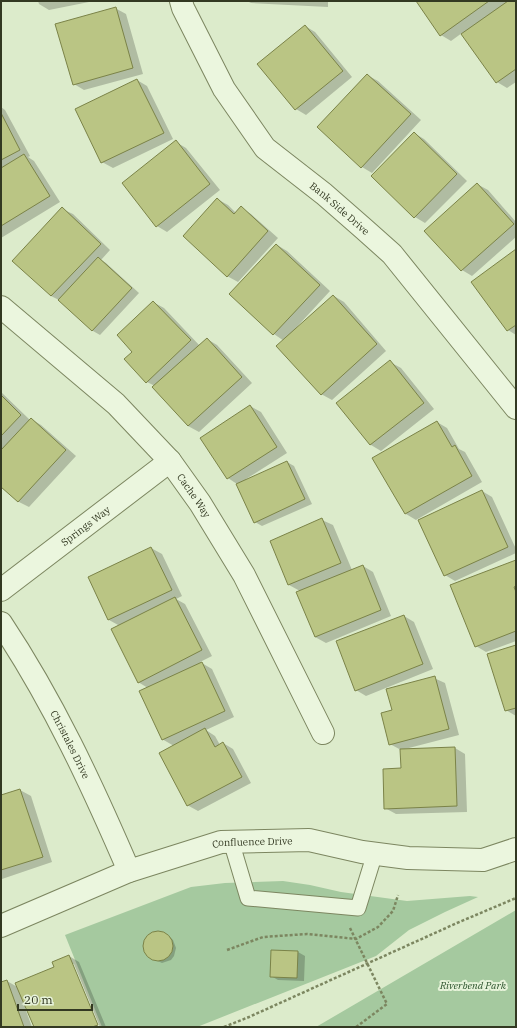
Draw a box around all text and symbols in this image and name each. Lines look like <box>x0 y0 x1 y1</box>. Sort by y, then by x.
street label: Bank Side Drive <box>307 179 372 238</box>
street label: Cache Way <box>174 471 214 520</box>
street label: Springs Way <box>58 502 113 549</box>
street label: Christales Drive <box>48 708 93 781</box>
street label: Confluence Drive <box>210 834 293 851</box>
park label: Riverbend Park <box>439 979 507 992</box>
scale bar <box>18 986 92 1012</box>
text: 20 m <box>24 992 53 1007</box>

